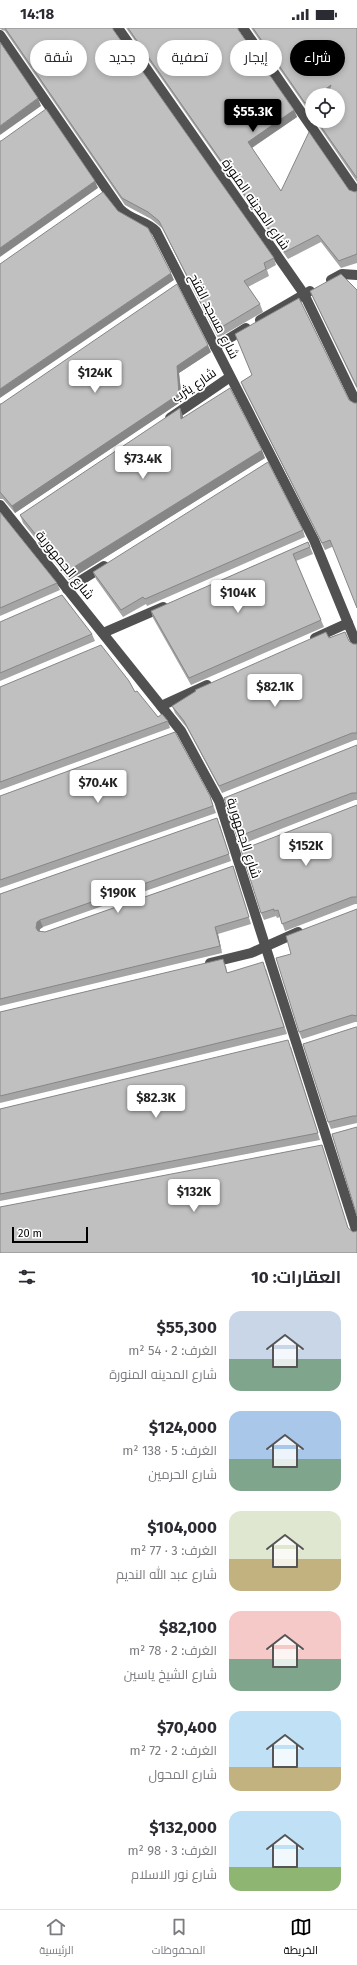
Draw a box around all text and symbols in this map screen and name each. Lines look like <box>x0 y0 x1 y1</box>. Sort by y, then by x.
text: 14:18 <box>20 5 54 23</box>
chip: شقة <box>30 40 87 76</box>
chip: جديد <box>95 40 149 76</box>
chip: تصفية <box>157 40 222 76</box>
chip: إيجار <box>230 40 282 76</box>
chip: شراء <box>290 40 345 76</box>
map controls <box>305 88 345 128</box>
button: locate <box>305 88 345 128</box>
pin: $55.3K <box>220 99 286 133</box>
text: $55.3K <box>233 104 273 119</box>
street label: شارع المدينه المنورة <box>218 156 293 253</box>
street label: شارع مسجد الفتح <box>185 271 242 362</box>
pin: $124K <box>67 360 123 394</box>
text: $124K <box>78 365 112 380</box>
street label: شارع يثرب <box>169 365 220 406</box>
pin: $73.4K <box>110 446 176 480</box>
text: $73.4K <box>124 451 162 466</box>
street label: شارع الجمهورية <box>32 528 97 603</box>
pin: $104K <box>210 580 266 614</box>
text: $104K <box>220 585 256 600</box>
pin: $82.1K <box>242 674 308 708</box>
text: $82.1K <box>256 679 294 694</box>
pin: $70.4K <box>65 770 131 804</box>
text: $70.4K <box>79 775 117 790</box>
street label: شارع الجمهورية <box>223 796 264 881</box>
pin: $152K <box>278 833 334 867</box>
text: $152K <box>289 838 323 853</box>
pin: $190K <box>90 880 146 914</box>
text: $190K <box>100 885 136 900</box>
pin: $82.3K <box>123 1085 189 1119</box>
text: $82.3K <box>136 1090 176 1105</box>
pin: $132K <box>166 1179 222 1213</box>
text: $132K <box>177 1184 211 1199</box>
scale bar <box>12 1225 88 1244</box>
text: 20 m <box>18 1227 42 1240</box>
icon: filters <box>16 1266 38 1288</box>
text: العقارات: 10 <box>251 1267 341 1288</box>
text: $55,300 <box>156 1317 217 1338</box>
icon: home <box>261 1327 309 1375</box>
text: الغرف: 2 · 54 m² <box>128 1343 217 1358</box>
text: شارع المدينه المنورة <box>109 1367 217 1382</box>
text: $124,000 <box>149 1417 217 1438</box>
icon: home <box>261 1427 309 1475</box>
text: الغرف: 5 · 138 m² <box>122 1443 217 1458</box>
text: شارع الحرمين <box>148 1467 217 1482</box>
text: $104,000 <box>147 1517 217 1538</box>
icon: home <box>261 1527 309 1575</box>
text: الغرف: 3 · 77 m² <box>130 1543 217 1558</box>
text: شارع عبد الله النديم <box>116 1567 217 1582</box>
text: $82,100 <box>159 1617 217 1638</box>
icon: home <box>261 1627 309 1675</box>
text: الغرف: 2 · 78 m² <box>129 1643 217 1658</box>
text: شارع الشيخ ياسين <box>124 1667 217 1682</box>
text: $70,400 <box>157 1717 217 1738</box>
icon: home <box>261 1727 309 1775</box>
text: الغرف: 2 · 72 m² <box>130 1743 217 1758</box>
text: شارع المحول <box>149 1767 217 1782</box>
text: $132,000 <box>149 1817 217 1838</box>
icon: home <box>261 1827 309 1875</box>
text: الغرف: 3 · 98 m² <box>128 1843 217 1858</box>
text: شارع نور الاسلام <box>131 1867 217 1882</box>
tab: الرئيسية <box>39 1916 74 1960</box>
tab: المحفوظات <box>152 1916 205 1960</box>
tab: الخريطة <box>284 1916 318 1960</box>

